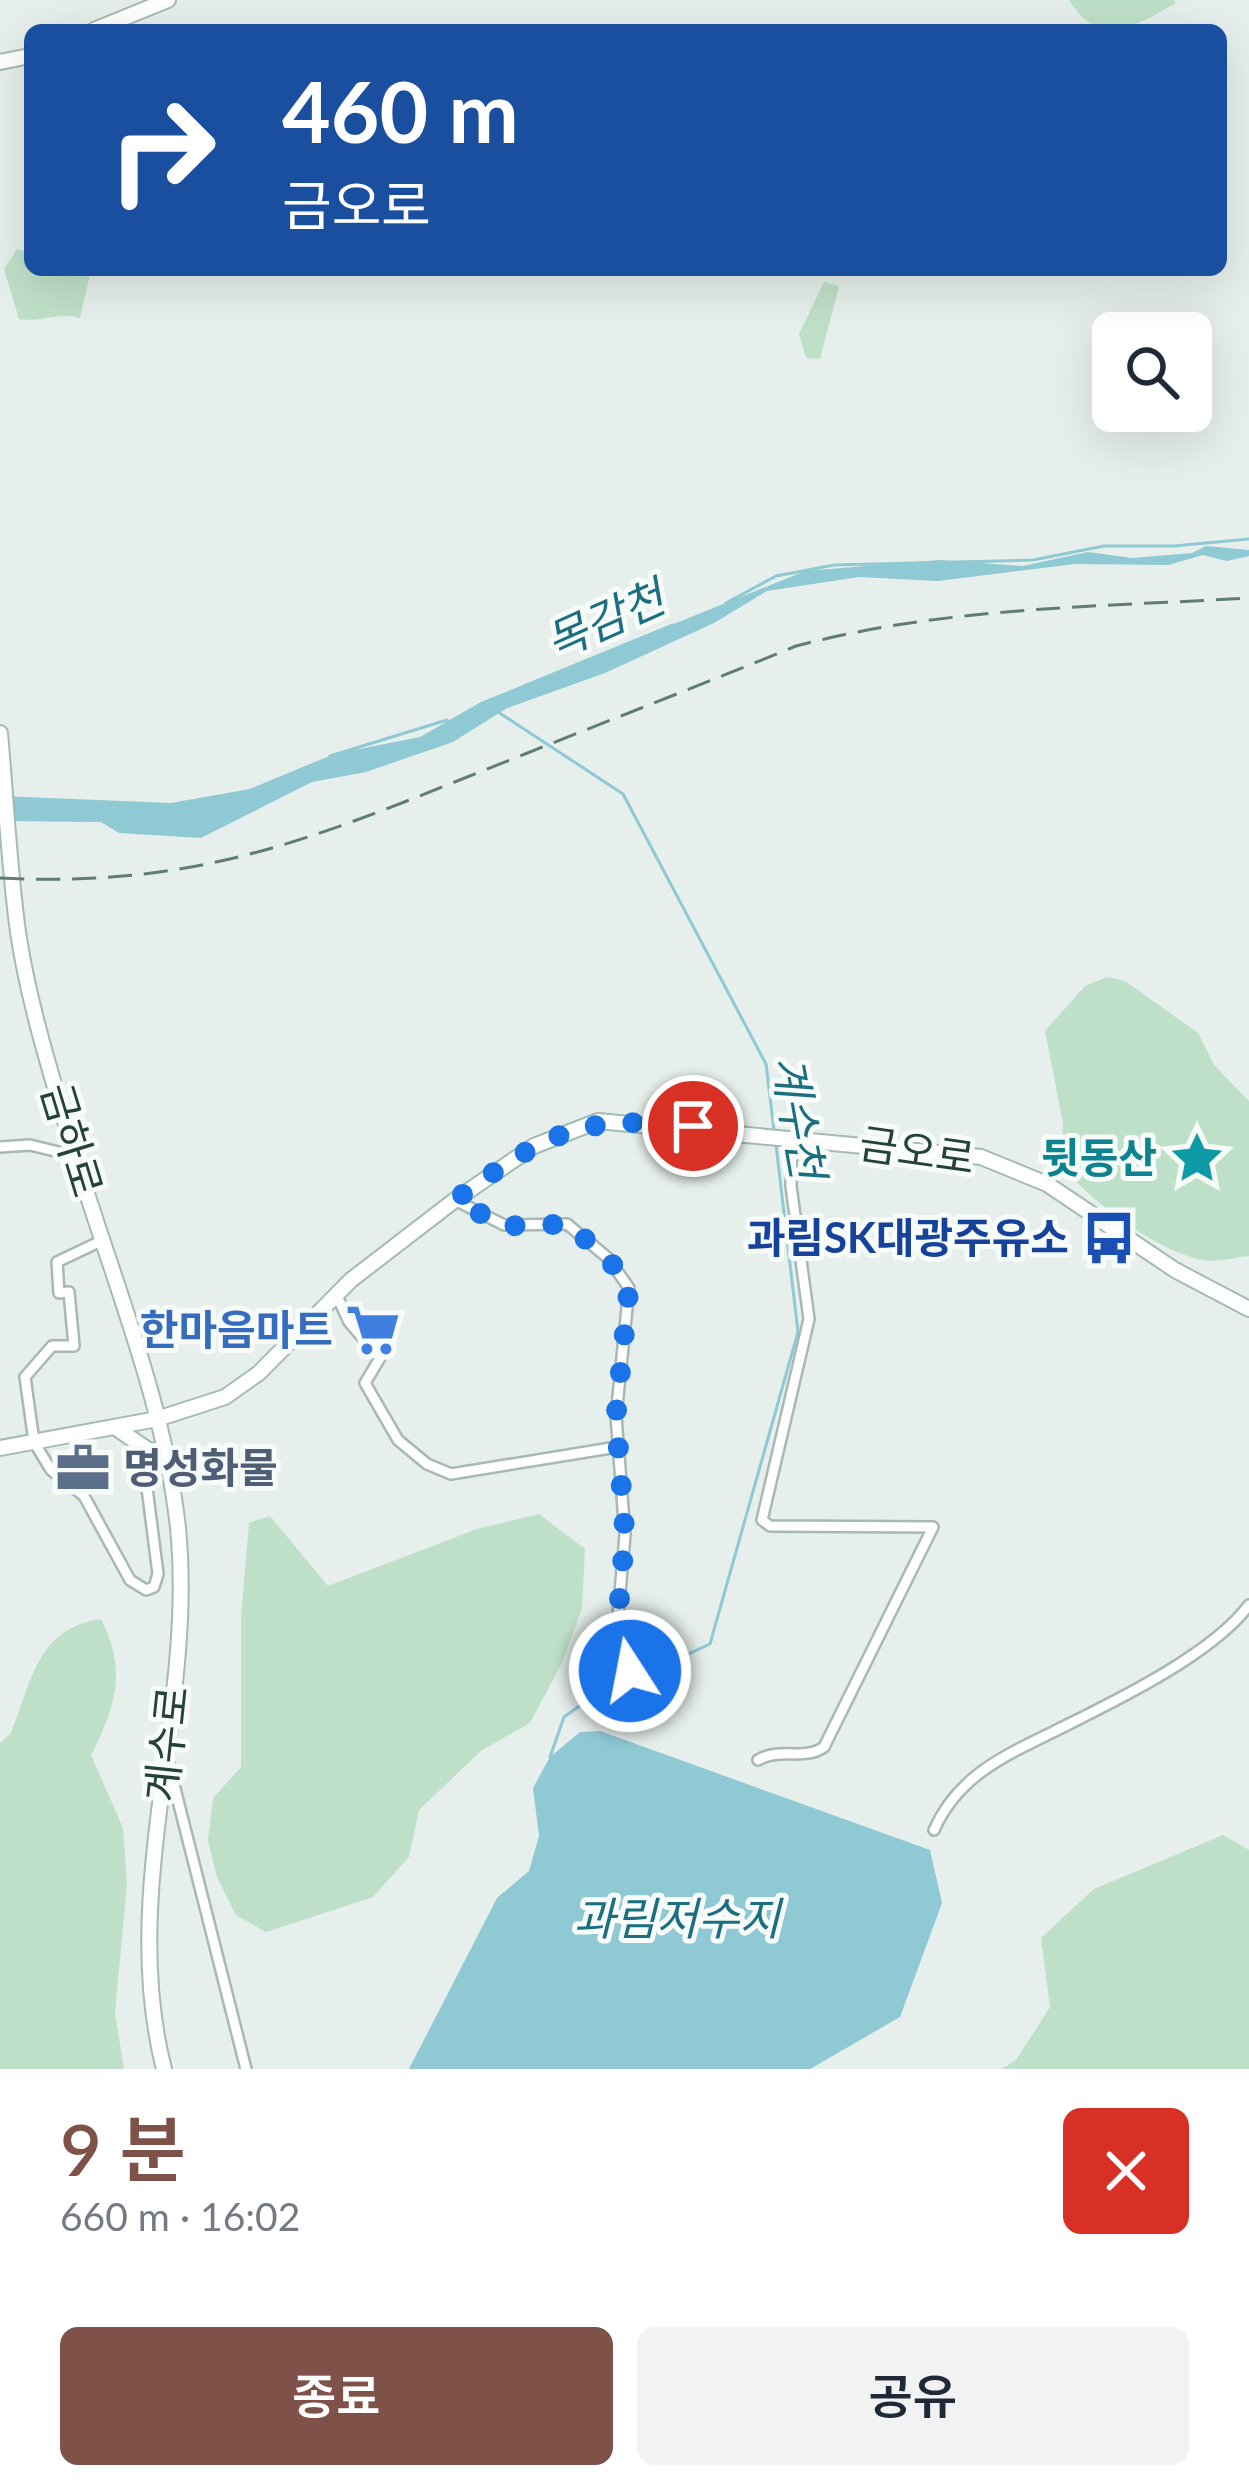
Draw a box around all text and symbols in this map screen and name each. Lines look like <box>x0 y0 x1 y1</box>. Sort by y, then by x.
text: 460 m <box>282 60 519 161</box>
icon: right <box>84 72 240 228</box>
text: 금오로 <box>282 172 431 237</box>
map controls <box>1092 312 1212 432</box>
button: search <box>1092 312 1212 432</box>
water label: 목감천 <box>537 567 677 669</box>
water label: 계수천 <box>762 1051 837 1187</box>
pin <box>642 1075 744 1177</box>
street label: 금하로 <box>32 1077 114 1202</box>
icon: arrive <box>660 1093 726 1159</box>
street label: 금오로 <box>856 1117 978 1183</box>
place icon: 뒷동산 <box>1168 1129 1226 1187</box>
place label: 뒷동산 <box>1041 1132 1157 1182</box>
bus stop icon: 과림SK대광주유소 <box>1080 1209 1138 1267</box>
place label: 과림SK대광주유소 <box>747 1212 1069 1262</box>
supermarket icon: 한마음마트 <box>344 1301 402 1359</box>
place label: 한마음마트 <box>140 1304 333 1354</box>
office icon: 명성화물 <box>54 1439 112 1497</box>
place label: 명성화물 <box>123 1442 278 1492</box>
position arrow <box>567 1608 693 1734</box>
street label: 계수로 <box>135 1684 197 1804</box>
water label: 과림저수지 <box>573 1891 784 1945</box>
text: 9 분 <box>60 2105 186 2191</box>
button: close <box>1063 2108 1189 2234</box>
text: 660 m · 16:02 <box>60 2193 300 2239</box>
button: 종료 <box>60 2327 613 2465</box>
button: 공유 <box>637 2327 1189 2465</box>

